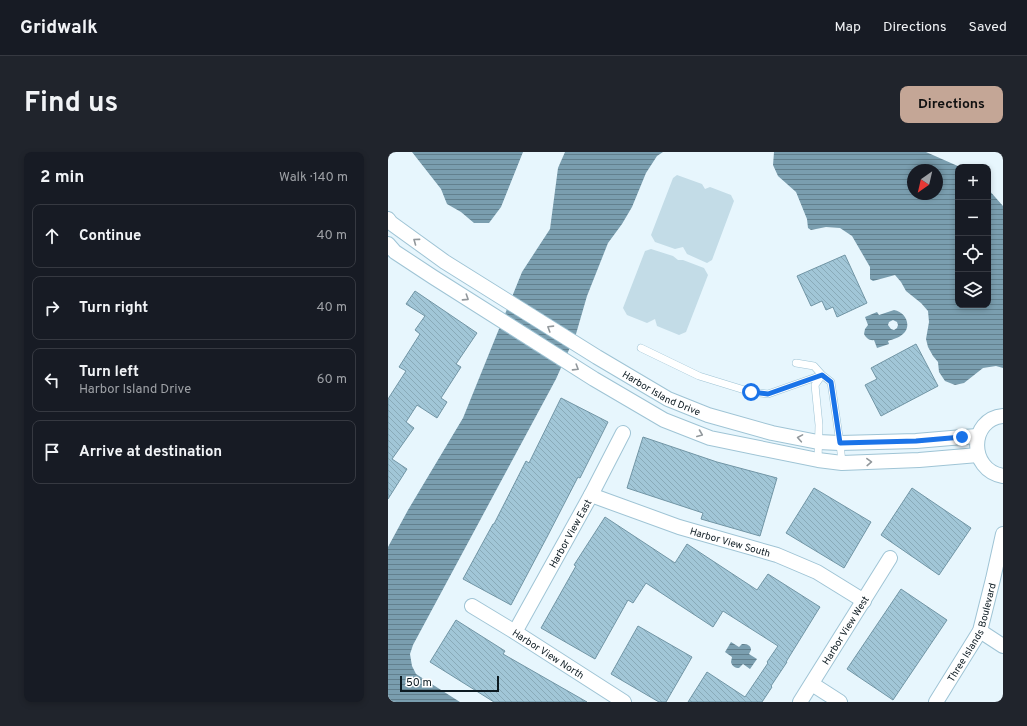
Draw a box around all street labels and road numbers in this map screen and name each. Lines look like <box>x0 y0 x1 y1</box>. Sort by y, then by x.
street label: Harbor Island Drive <box>620 368 702 419</box>
street label: Harbor View East <box>547 497 595 571</box>
street label: Harbor View South <box>688 525 772 561</box>
street label: Three Islands Boulevard <box>945 582 1000 685</box>
street label: Harbor View West <box>820 594 873 667</box>
street label: Harbor View North <box>509 627 586 683</box>

